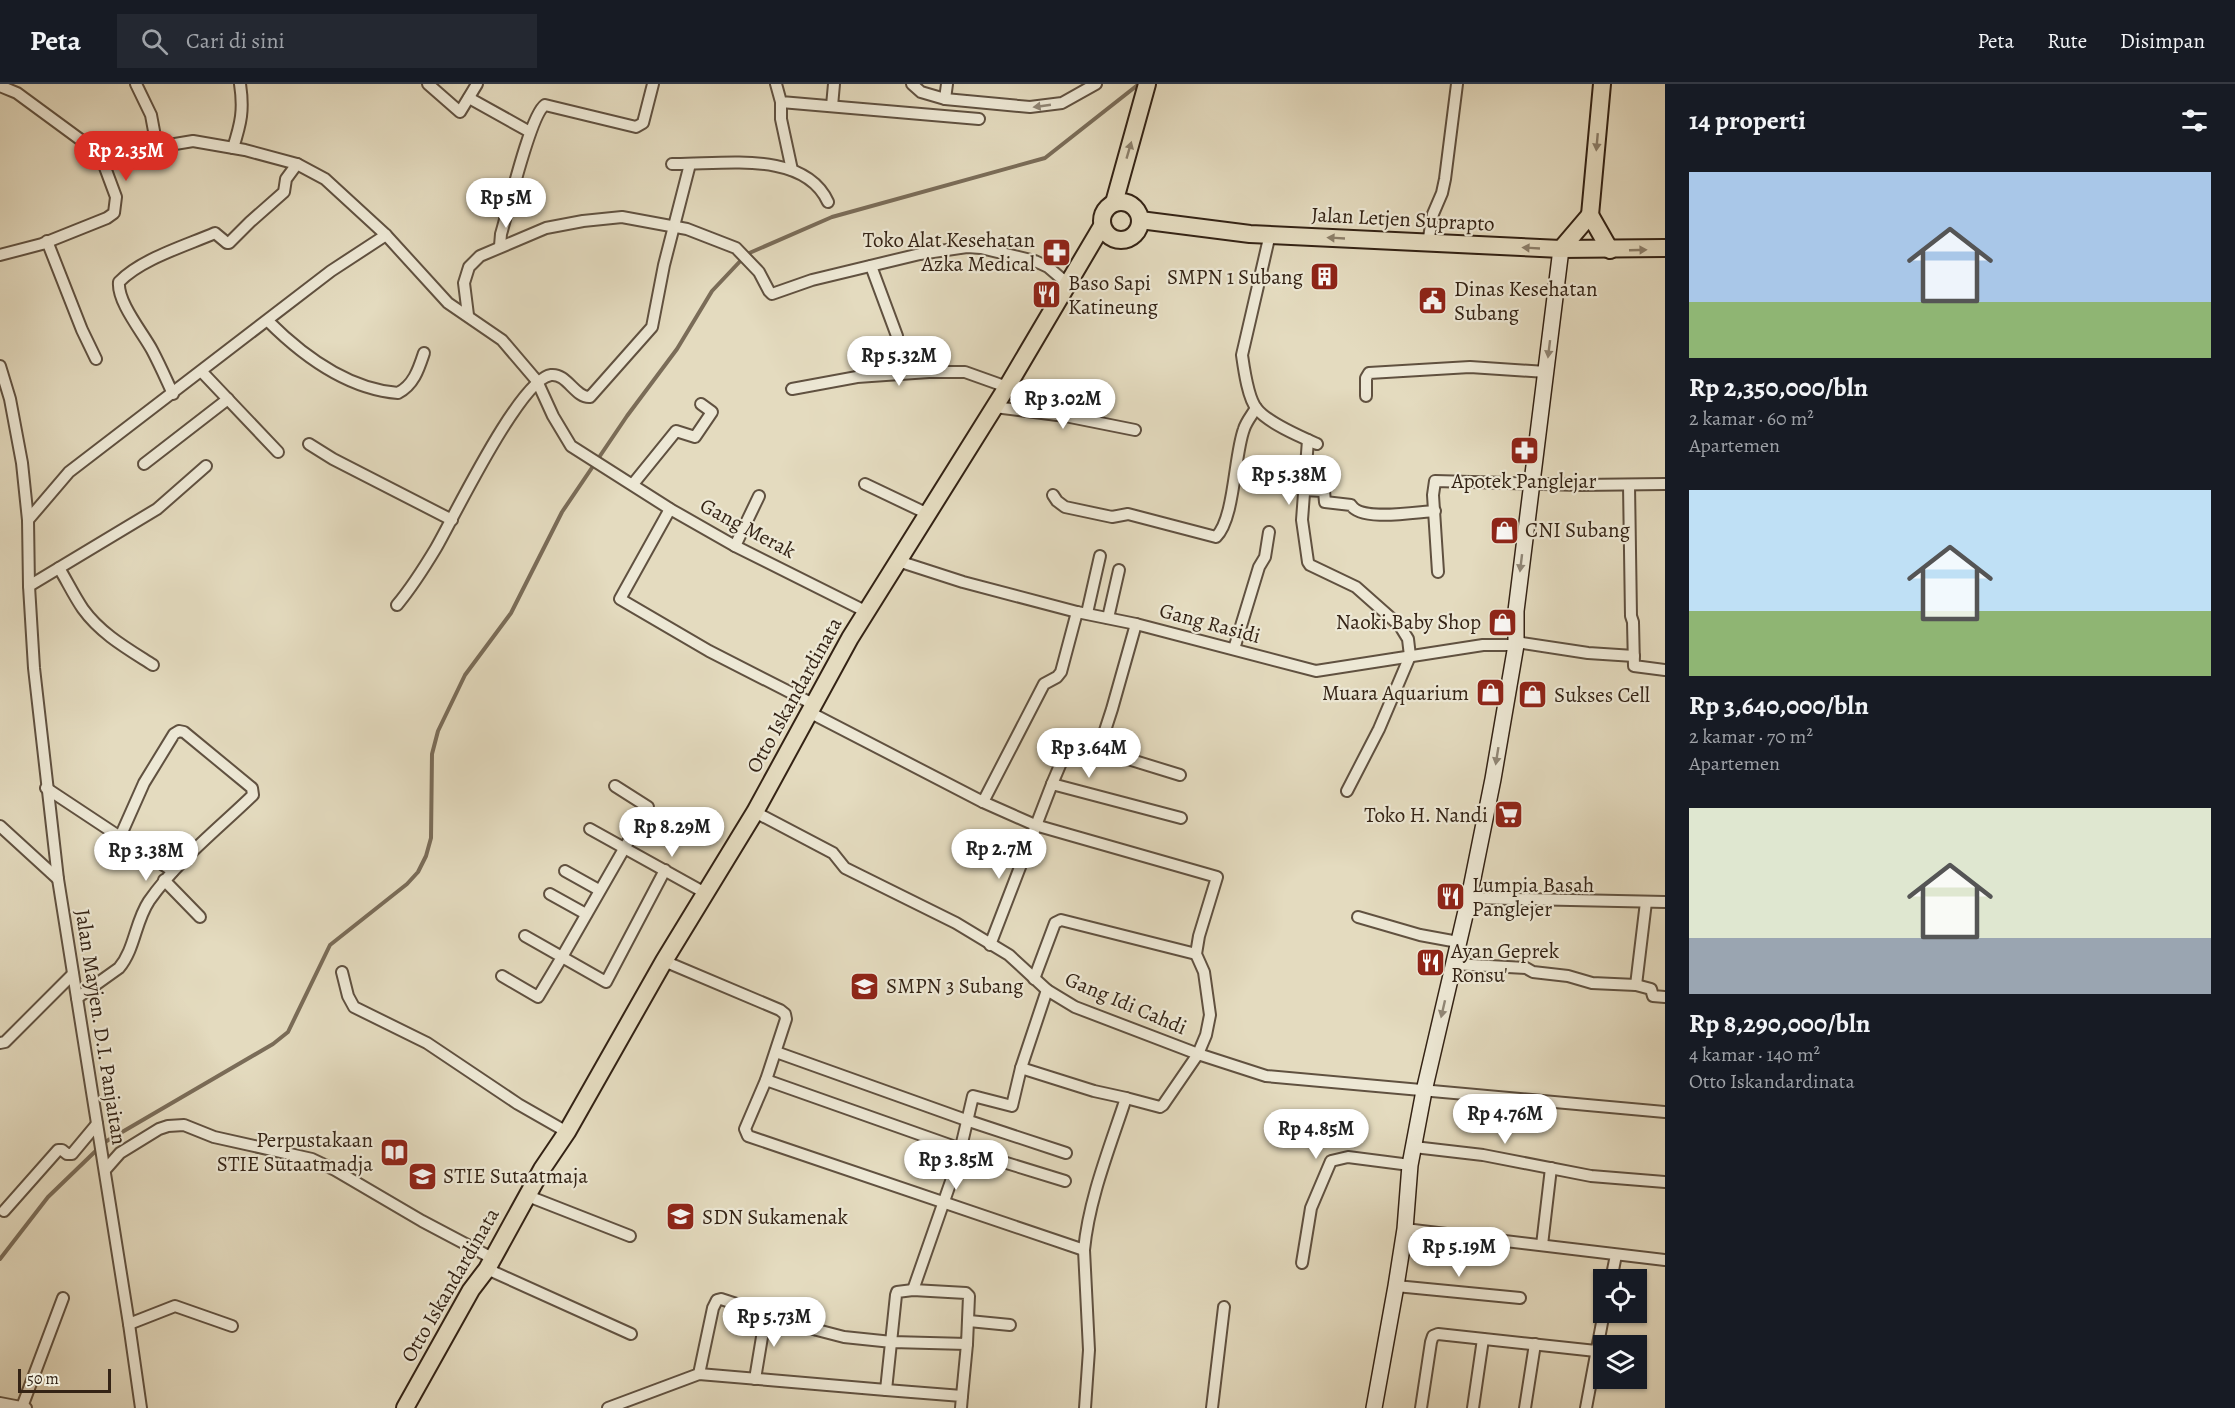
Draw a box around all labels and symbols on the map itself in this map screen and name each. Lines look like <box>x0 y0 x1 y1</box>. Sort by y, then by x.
one-way arrow <box>1033 101 1052 110</box>
pin: Rp 2.35M <box>64 131 188 182</box>
one-way arrow <box>1592 133 1602 152</box>
one-way arrow <box>1125 141 1134 159</box>
pin: Rp 5M <box>464 178 548 229</box>
street label: Jalan Letjen Suprapto <box>1311 200 1495 238</box>
place label: Toko Alat Kesehatan Azka Medical <box>863 226 1035 278</box>
one-way arrow <box>1327 233 1346 242</box>
pharmacy icon: Toko Alat Kesehatan Azka Medical <box>1040 236 1072 268</box>
one-way arrow <box>1522 243 1541 252</box>
one-way arrow <box>1628 245 1647 254</box>
building icon: SMPN 1 Subang <box>1308 261 1340 293</box>
place label: SMPN 1 Subang <box>1167 263 1303 291</box>
place label: Baso Sapi Katineung <box>1068 269 1158 321</box>
place label: Dinas Kesehatan Subang <box>1454 275 1598 327</box>
restaurant icon: Baso Sapi Katineung <box>1031 279 1063 311</box>
public building icon: Dinas Kesehatan Subang <box>1417 285 1449 317</box>
pin: Rp 5.32M <box>837 336 961 387</box>
one-way arrow <box>1544 340 1553 359</box>
pin: Rp 3.02M <box>1001 379 1125 430</box>
pharmacy icon: Apotek Panglejar <box>1508 434 1540 466</box>
pin: Rp 5.38M <box>1227 455 1351 506</box>
place label: Apotek Panglejar <box>1451 467 1596 495</box>
street label: Gang Merak <box>695 491 801 565</box>
shop icon: CNI Subang <box>1488 514 1520 546</box>
place label: CNI Subang <box>1525 516 1630 544</box>
one-way arrow <box>1517 554 1526 573</box>
street label: Gang Rasidi <box>1156 596 1264 650</box>
shop icon: Naoki Baby Shop <box>1486 606 1518 638</box>
place label: Naoki Baby Shop <box>1336 608 1481 636</box>
street label: Otto Iskandardinata <box>740 612 849 778</box>
shop icon: Muara Aquarium <box>1474 677 1506 709</box>
place label: Muara Aquarium <box>1322 679 1469 707</box>
shop icon: Sukses Cell <box>1517 679 1549 711</box>
place label: Sukses Cell <box>1554 681 1650 709</box>
pin: Rp 3.64M <box>1027 728 1151 779</box>
one-way arrow <box>1492 747 1501 766</box>
supermarket icon: Toko H. Nandi <box>1493 799 1525 831</box>
place label: Toko H. Nandi <box>1364 801 1488 829</box>
pin: Rp 8.29M <box>610 807 734 858</box>
pin: Rp 2.7M <box>944 829 1054 880</box>
pin: Rp 3.38M <box>84 831 208 882</box>
place label: Lumpia Basah Panglejer <box>1472 871 1594 923</box>
restaurant icon: Lumpia Basah Panglejer <box>1435 881 1467 913</box>
street label: Jalan Mayjen. D.I. Panjaitan <box>69 907 133 1147</box>
place label: Ayan Geprek Ronsu' <box>1450 937 1560 989</box>
restaurant icon: Ayan Geprek Ronsu' <box>1414 947 1446 979</box>
street label: Gang Idi Cahdi <box>1061 965 1191 1041</box>
school or university icon: SMPN 3 Subang <box>849 970 881 1002</box>
place label: SMPN 3 Subang <box>886 972 1024 1000</box>
one-way arrow <box>1438 999 1448 1018</box>
pin: Rp 4.76M <box>1443 1094 1567 1145</box>
pin: Rp 4.85M <box>1254 1109 1378 1160</box>
place label: Perpustakaan STIE Sutaatmadja <box>217 1126 373 1178</box>
library icon: Perpustakaan STIE Sutaatmadja <box>378 1136 410 1168</box>
pin: Rp 3.85M <box>894 1140 1018 1191</box>
school or university icon: STIE Sutaatmaja <box>406 1160 438 1192</box>
place label: STIE Sutaatmaja <box>443 1162 588 1190</box>
school or university icon: SDN Sukamenak <box>665 1201 697 1233</box>
street label: Otto Iskandardinata <box>394 1202 506 1367</box>
place label: SDN Sukamenak <box>702 1203 849 1231</box>
pin: Rp 5.19M <box>1397 1227 1521 1278</box>
pin: Rp 5.73M <box>712 1297 836 1348</box>
scale bar <box>18 1366 111 1394</box>

